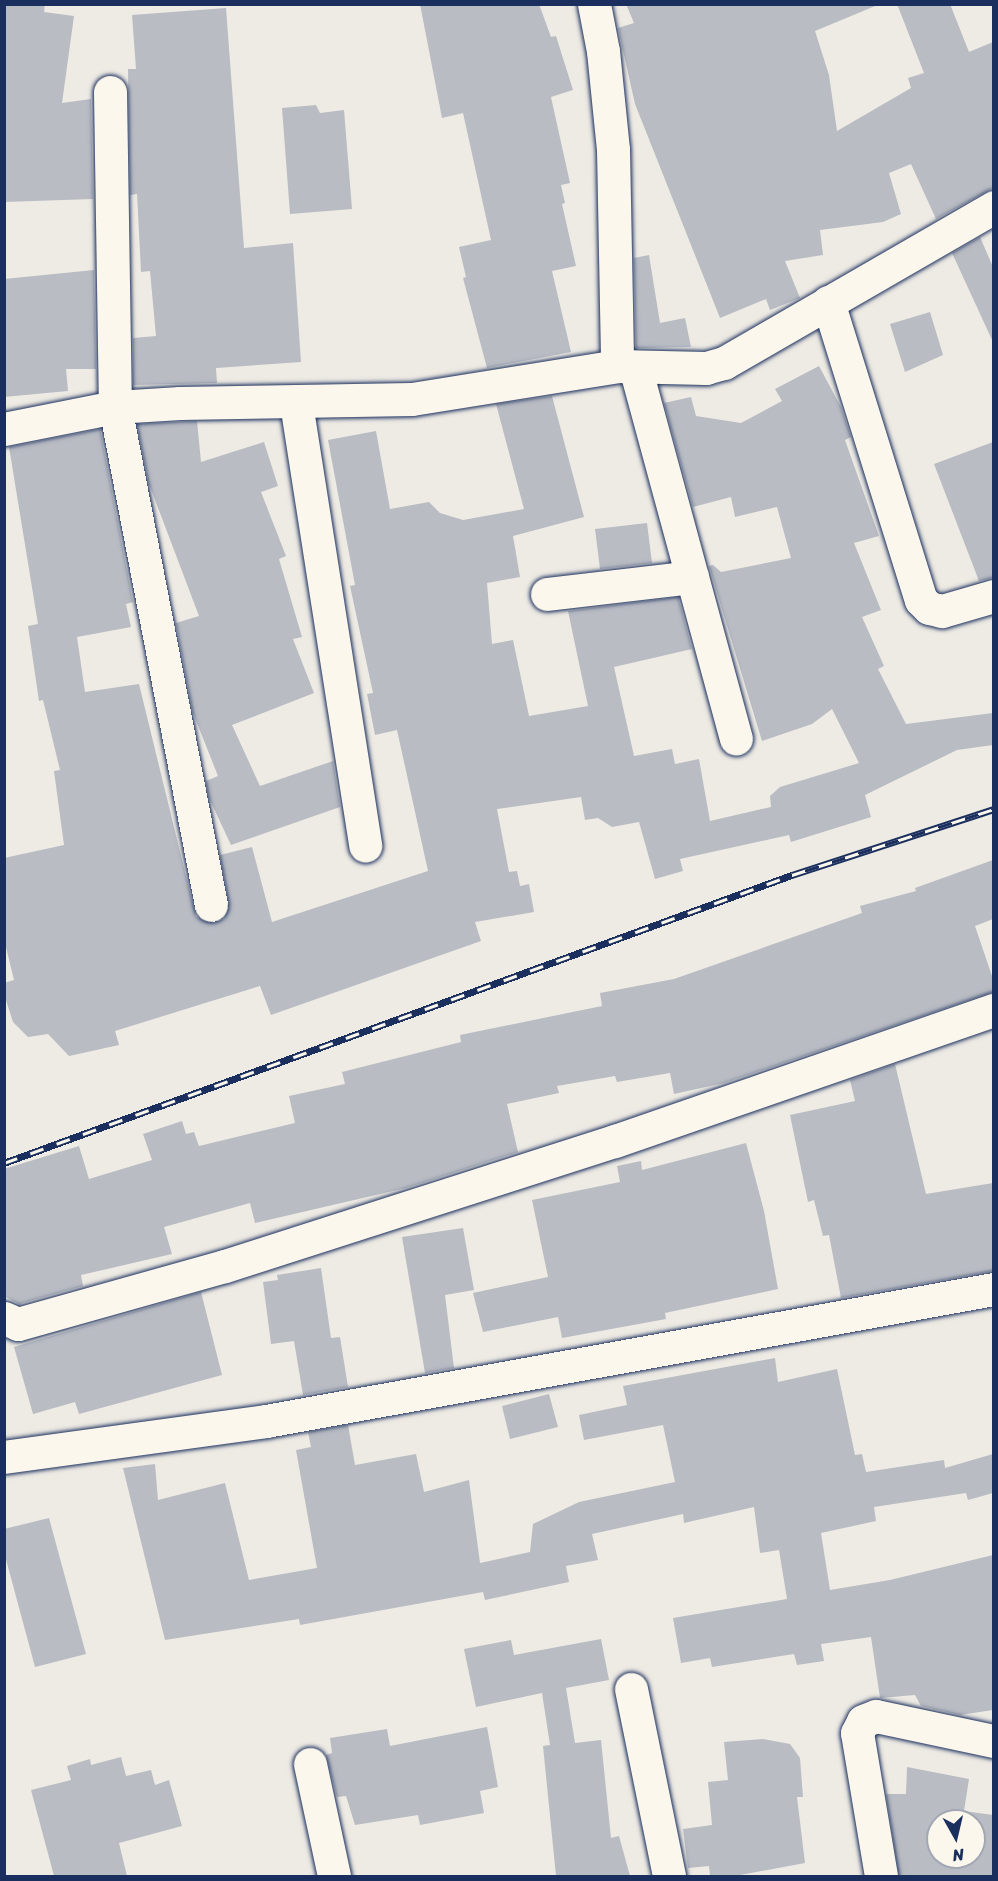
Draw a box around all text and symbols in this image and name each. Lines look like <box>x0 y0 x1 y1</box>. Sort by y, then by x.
north arrow <box>926 1809 986 1869</box>
text: N <box>951 1840 966 1870</box>

